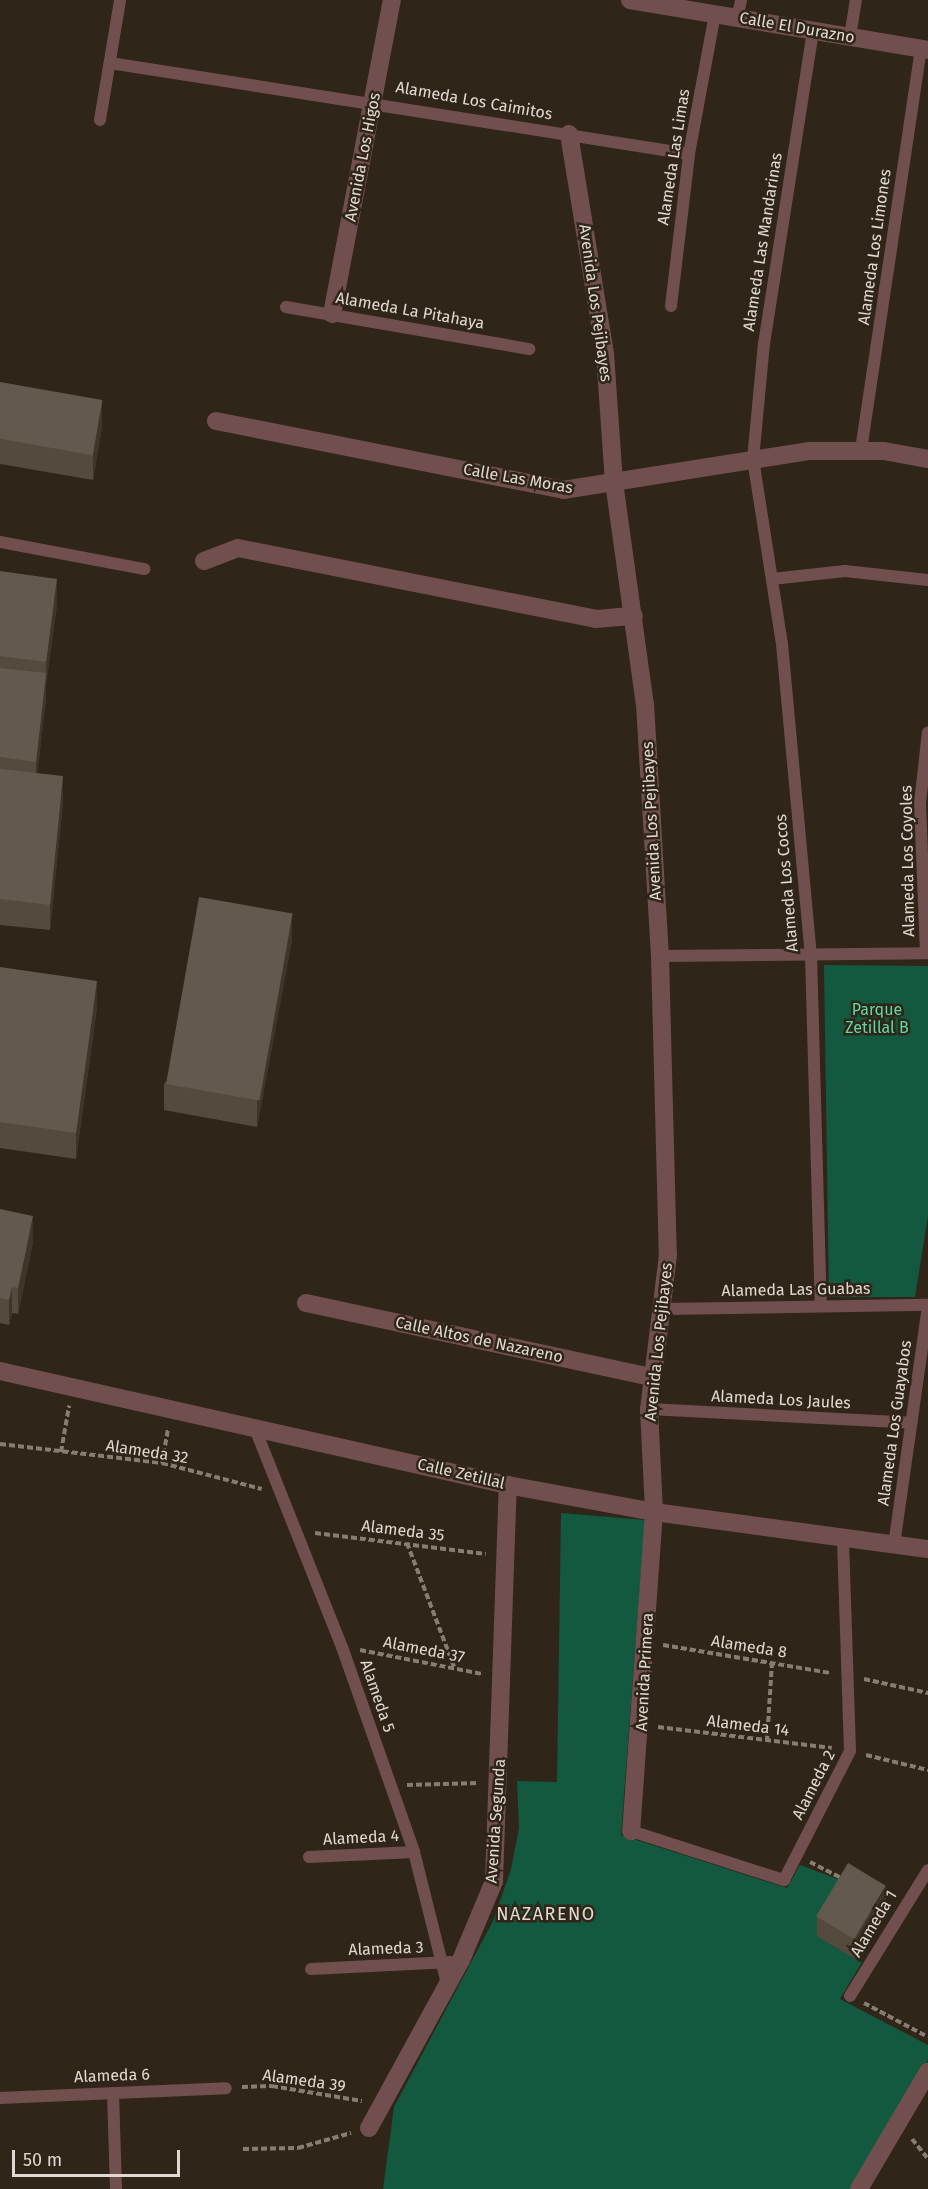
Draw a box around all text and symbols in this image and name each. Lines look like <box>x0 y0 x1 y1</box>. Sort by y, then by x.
street label: Calle El Durazno <box>738 8 856 48</box>
street label: Alameda Los Caimitos <box>394 78 554 124</box>
street label: Alameda Las Limas <box>654 87 694 227</box>
street label: Avenida Los Higos <box>341 91 385 223</box>
street label: Alameda Las Mandarinas <box>739 151 787 333</box>
street label: Alameda Los Limones <box>855 168 895 326</box>
street label: Avenida Los Pejibayes <box>574 223 616 383</box>
street label: Alameda La Pitahaya <box>334 288 486 334</box>
street label: Calle Las Moras <box>462 460 574 498</box>
street label: Avenida Los Pejibayes <box>638 741 666 901</box>
street label: Alameda Los Coyoles <box>897 785 919 937</box>
street label: Alameda Los Cocos <box>771 813 803 953</box>
park label: Parque Zetillal B <box>845 1000 909 1038</box>
street label: Avenida Los Pejibayes <box>641 1262 677 1422</box>
street label: Alameda Las Guabas <box>721 1279 871 1301</box>
street label: Calle Altos de Nazareno <box>393 1313 565 1367</box>
street label: Alameda Los Guayabos <box>874 1339 916 1507</box>
street label: Alameda Los Jaules <box>711 1387 851 1413</box>
street label: Alameda 32 <box>104 1436 190 1468</box>
street label: Calle Zetillal <box>415 1455 507 1493</box>
street label: Alameda 35 <box>360 1516 446 1546</box>
street label: Avenida Primera <box>632 1612 658 1732</box>
street label: Alameda 8 <box>710 1632 788 1662</box>
street label: Alameda 37 <box>382 1633 466 1667</box>
street label: Alameda 5 <box>356 1657 398 1735</box>
street label: Alameda 14 <box>706 1711 790 1741</box>
street label: Alameda 2 <box>788 1747 840 1823</box>
street label: Avenida Segunda <box>482 1758 510 1884</box>
street label: Alameda 4 <box>323 1826 399 1850</box>
street label: Alameda 1 <box>847 1887 901 1961</box>
district label: NAZARENO <box>496 1903 596 1925</box>
street label: Alameda 3 <box>348 1938 424 1960</box>
street label: Alameda 6 <box>74 2065 150 2087</box>
street label: Alameda 39 <box>261 2066 347 2096</box>
scale bar <box>15 2138 183 2176</box>
text: 50 m <box>23 2149 62 2171</box>

